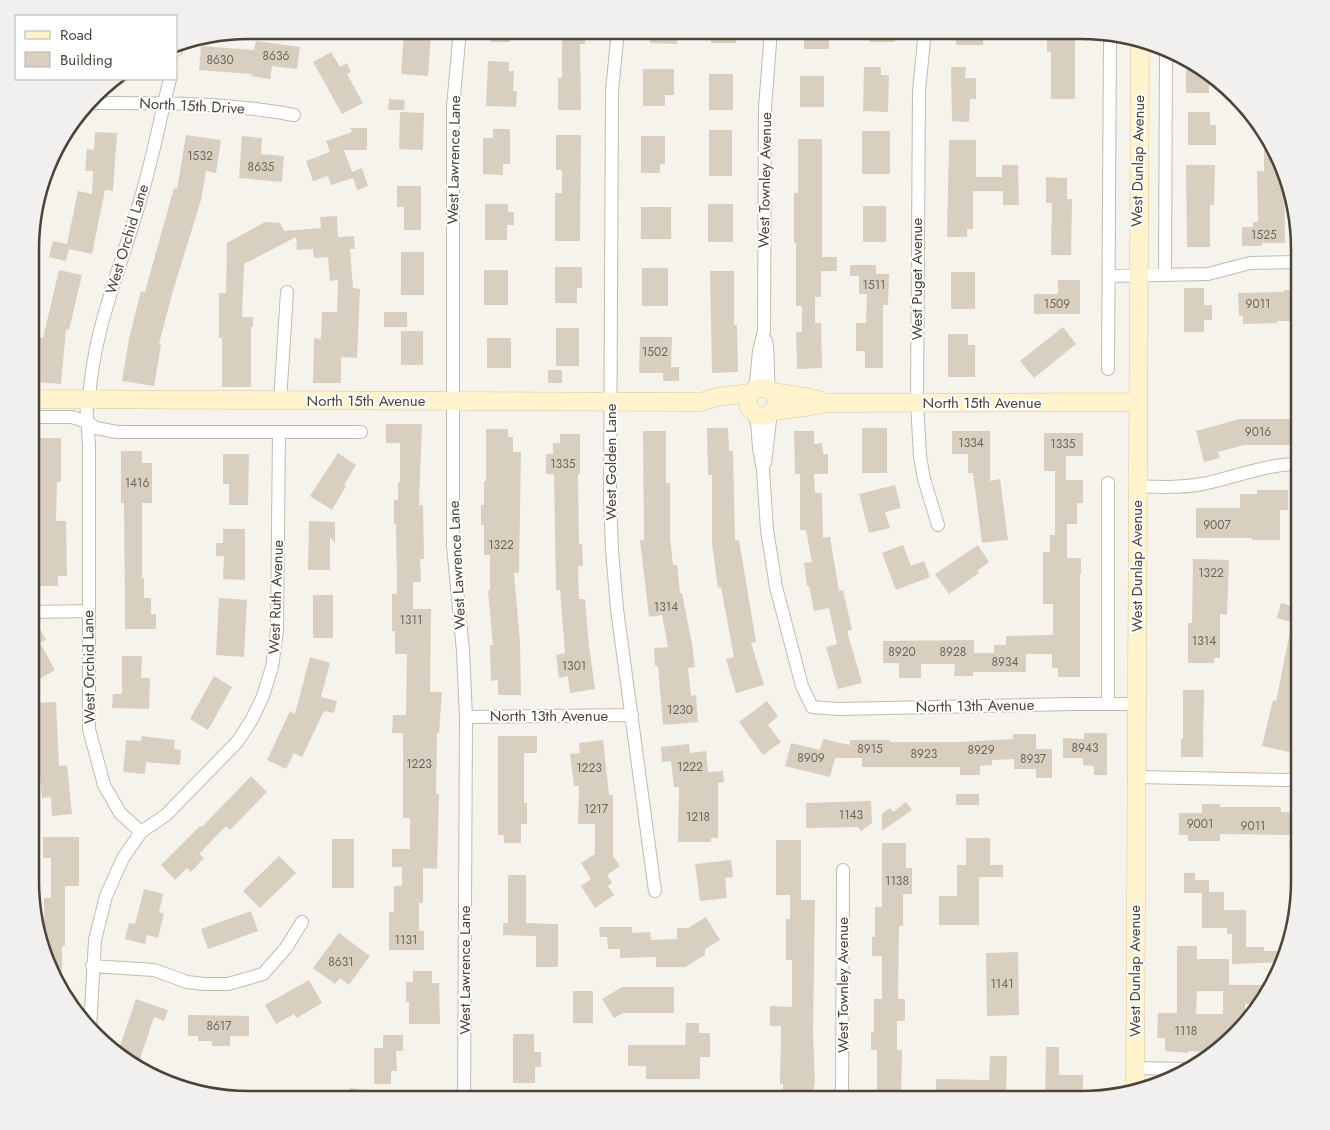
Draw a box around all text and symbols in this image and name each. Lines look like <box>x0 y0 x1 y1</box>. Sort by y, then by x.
legend <box>15 15 178 80</box>
text: Road <box>60 24 92 46</box>
house number: 8636 <box>263 47 290 65</box>
text: Building <box>60 49 112 71</box>
house number: 8630 <box>206 51 234 69</box>
street label: North 15th Drive <box>139 92 246 120</box>
street label: West Lawrence Lane <box>442 95 466 225</box>
street label: West Dunlap Avenue <box>1126 95 1150 227</box>
street label: West Townley Avenue <box>753 112 777 248</box>
house number: 1532 <box>187 147 213 165</box>
house number: 8635 <box>248 158 275 176</box>
street label: West Orchid Lane <box>100 181 154 297</box>
street label: West Puget Avenue <box>906 218 928 340</box>
house number: 1525 <box>1251 226 1277 244</box>
house number: 1511 <box>863 276 885 294</box>
house number: 1509 <box>1044 295 1070 313</box>
house number: 9011 <box>1246 295 1270 313</box>
house number: 1502 <box>642 343 668 361</box>
street label: North 15th Avenue <box>307 390 426 412</box>
street label: North 15th Avenue <box>923 392 1042 414</box>
street label: West Golden Lane <box>600 403 622 521</box>
house number: 9016 <box>1245 423 1271 441</box>
house number: 1334 <box>958 434 984 452</box>
house number: 1335 <box>1050 435 1076 453</box>
house number: 1335 <box>550 455 576 473</box>
house number: 1416 <box>125 474 149 492</box>
street label: West Lawrence Lane <box>443 500 471 630</box>
street label: West Dunlap Avenue <box>1126 500 1148 632</box>
house number: 9007 <box>1203 516 1231 534</box>
house number: 1322 <box>488 536 514 554</box>
street label: West Ruth Avenue <box>263 539 289 655</box>
house number: 1322 <box>1198 564 1224 582</box>
house number: 1314 <box>654 598 678 616</box>
street label: West Orchid Lane <box>77 610 101 724</box>
house number: 1311 <box>400 611 422 629</box>
house number: 1314 <box>1192 632 1216 650</box>
house number: 8920 <box>888 643 916 661</box>
house number: 8928 <box>940 643 966 661</box>
house number: 8934 <box>991 653 1019 671</box>
house number: 1301 <box>562 657 586 675</box>
street label: North 13th Avenue <box>916 694 1035 718</box>
house number: 1230 <box>667 701 693 719</box>
street label: North 13th Avenue <box>490 705 609 727</box>
house number: 8943 <box>1071 739 1099 757</box>
house number: 8915 <box>857 740 883 758</box>
house number: 8929 <box>967 741 995 759</box>
house number: 8923 <box>911 745 938 763</box>
house number: 8909 <box>797 749 825 767</box>
house number: 8937 <box>1020 750 1047 768</box>
house number: 1223 <box>406 755 432 773</box>
house number: 1222 <box>677 758 703 776</box>
house number: 1223 <box>576 759 602 777</box>
house number: 1217 <box>584 800 609 818</box>
house number: 1143 <box>839 806 864 824</box>
house number: 1218 <box>686 808 710 826</box>
house number: 9001 <box>1187 815 1213 833</box>
house number: 9011 <box>1241 817 1265 835</box>
house number: 1138 <box>885 872 909 890</box>
street label: West Lawrence Lane <box>454 905 476 1035</box>
street label: West Dunlap Avenue <box>1124 905 1146 1037</box>
street label: West Townley Avenue <box>832 917 854 1053</box>
house number: 1131 <box>395 931 417 949</box>
house number: 8631 <box>328 953 354 971</box>
house number: 1141 <box>990 975 1014 993</box>
house number: 8617 <box>206 1017 232 1035</box>
house number: 1118 <box>1175 1022 1197 1040</box>

